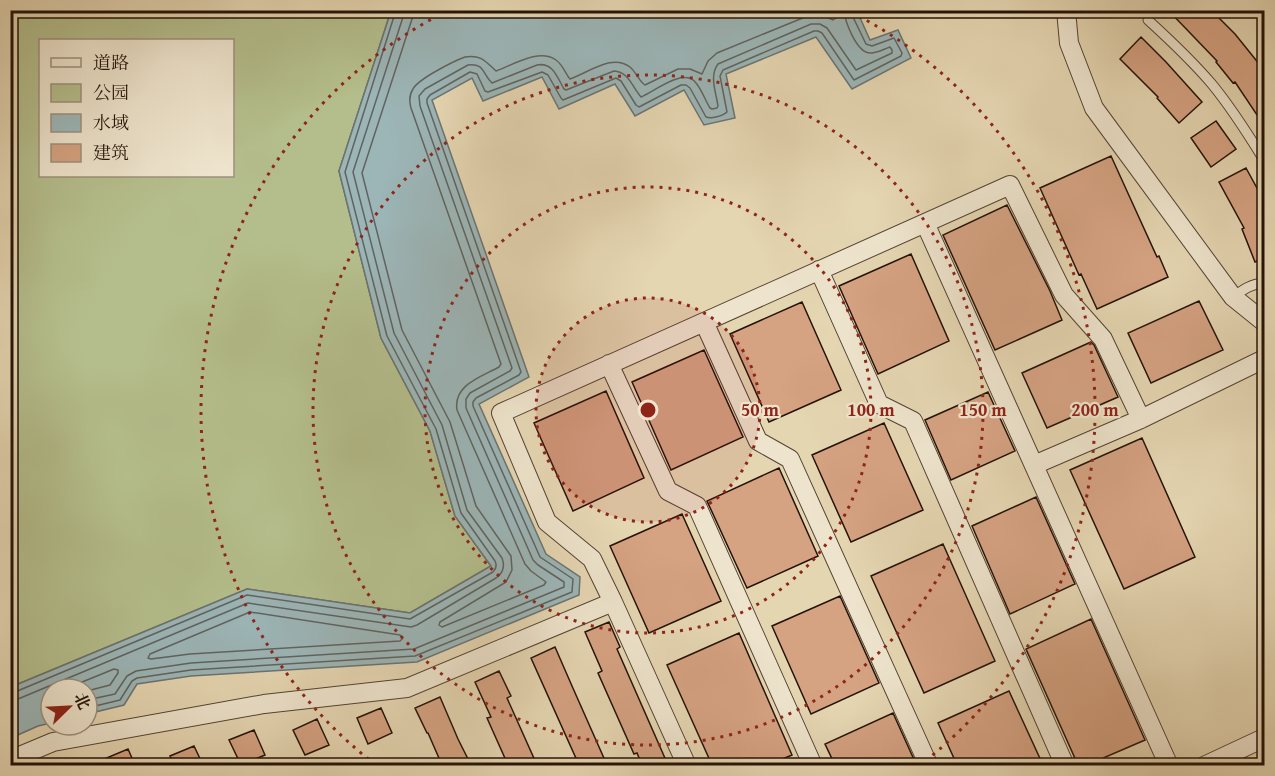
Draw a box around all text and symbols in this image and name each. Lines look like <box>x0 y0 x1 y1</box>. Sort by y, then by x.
legend <box>39 39 234 177</box>
text: 道路 <box>93 49 129 76</box>
text: 公园 <box>93 79 129 106</box>
text: 水域 <box>93 109 129 136</box>
text: 建筑 <box>93 139 129 166</box>
text: 50 m <box>741 396 780 423</box>
text: 100 m <box>847 396 895 423</box>
text: 150 m <box>959 396 1007 423</box>
text: 200 m <box>1071 396 1119 423</box>
centre of rings <box>638 400 658 420</box>
north arrow <box>39 677 99 737</box>
text: 北 <box>68 689 97 713</box>

